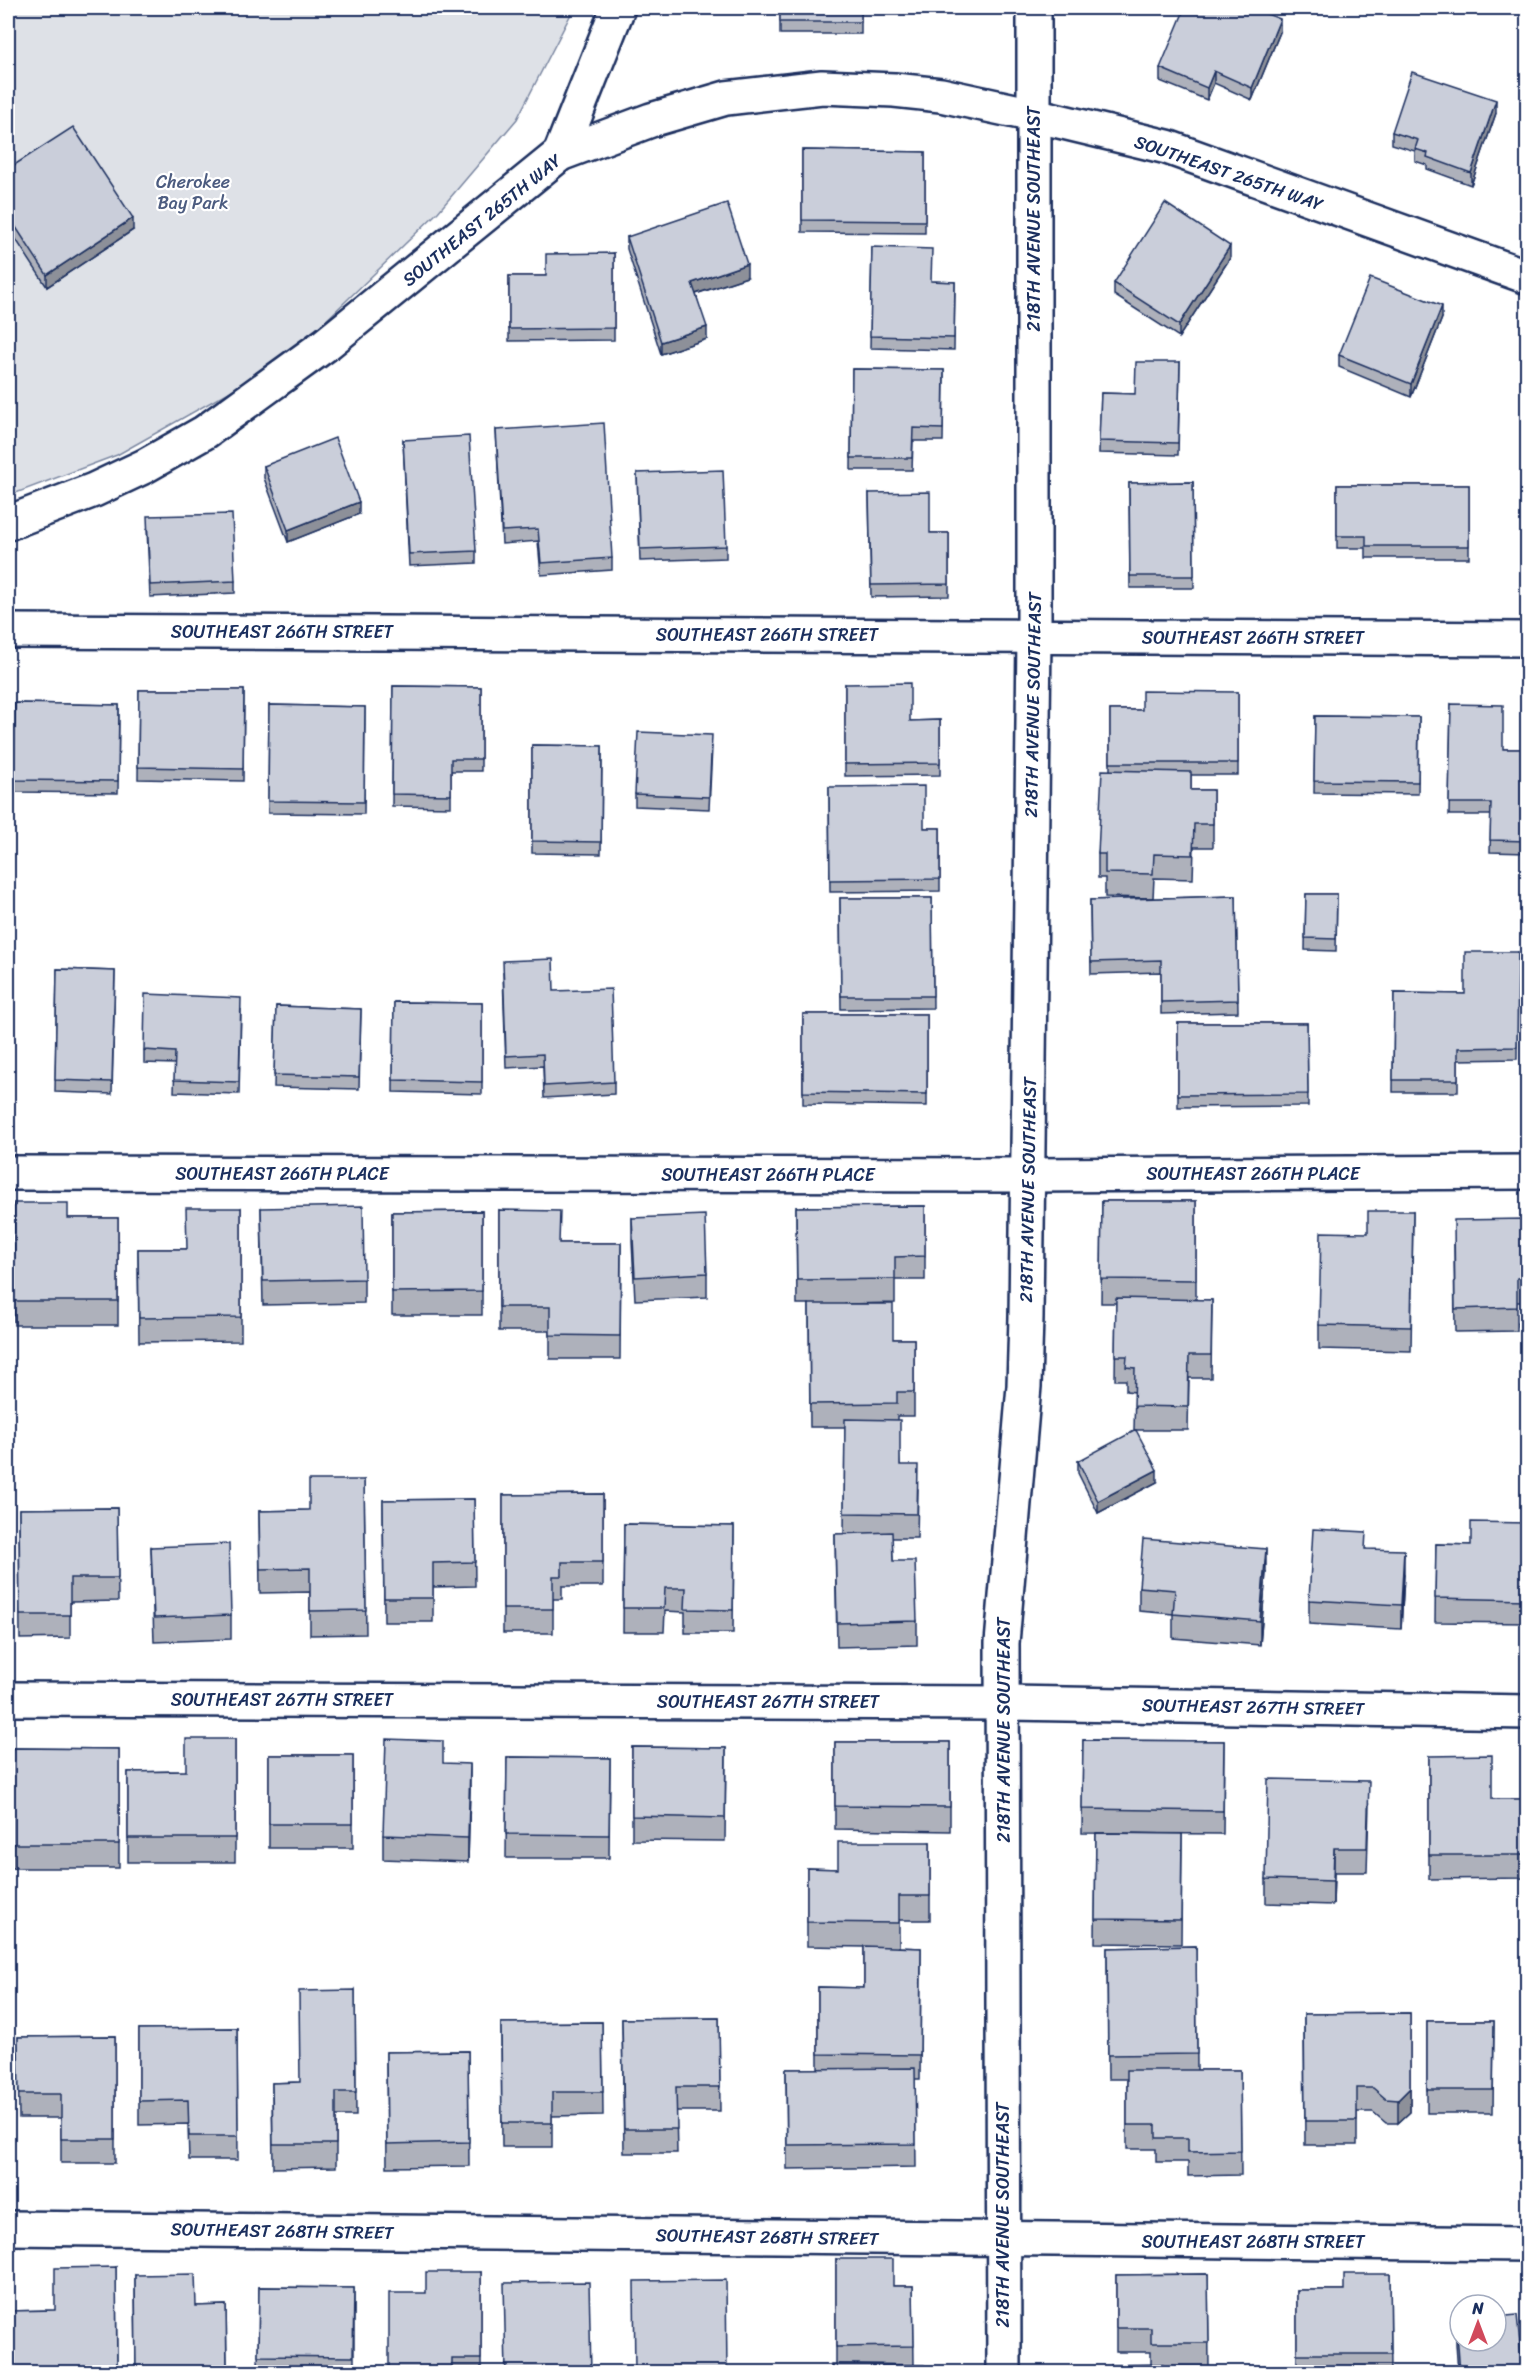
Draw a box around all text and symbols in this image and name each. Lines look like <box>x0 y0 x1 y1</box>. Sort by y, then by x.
street label: 218TH AVENUE SOUTHEAST <box>1018 105 1050 332</box>
street label: SOUTHEAST 265TH WAY <box>1130 126 1329 221</box>
street label: SOUTHEAST 265TH WAY <box>395 145 570 295</box>
park label: Cherokee Bay Park <box>156 166 230 219</box>
street label: 218TH AVENUE SOUTHEAST <box>1015 591 1051 818</box>
street label: SOUTHEAST 266TH STREET <box>171 616 395 648</box>
street label: SOUTHEAST 266TH STREET <box>656 619 880 651</box>
street label: SOUTHEAST 266TH STREET <box>1142 622 1366 654</box>
street label: 218TH AVENUE SOUTHEAST <box>1010 1076 1046 1303</box>
street label: SOUTHEAST 266TH PLACE <box>175 1158 390 1190</box>
street label: SOUTHEAST 266TH PLACE <box>1146 1158 1361 1190</box>
street label: SOUTHEAST 266TH PLACE <box>661 1159 876 1191</box>
street label: 218TH AVENUE SOUTHEAST <box>988 1616 1020 1843</box>
street label: SOUTHEAST 267TH STREET <box>171 1684 395 1716</box>
street label: SOUTHEAST 267TH STREET <box>657 1686 881 1718</box>
street label: SOUTHEAST 267TH STREET <box>1142 1689 1366 1725</box>
street label: 218TH AVENUE SOUTHEAST <box>987 2101 1019 2328</box>
street label: SOUTHEAST 268TH STREET <box>170 2213 395 2249</box>
street label: SOUTHEAST 268TH STREET <box>655 2219 880 2255</box>
street label: SOUTHEAST 268TH STREET <box>1142 2226 1366 2258</box>
north arrow <box>1448 2293 1508 2353</box>
text: N <box>1471 2294 1484 2323</box>

